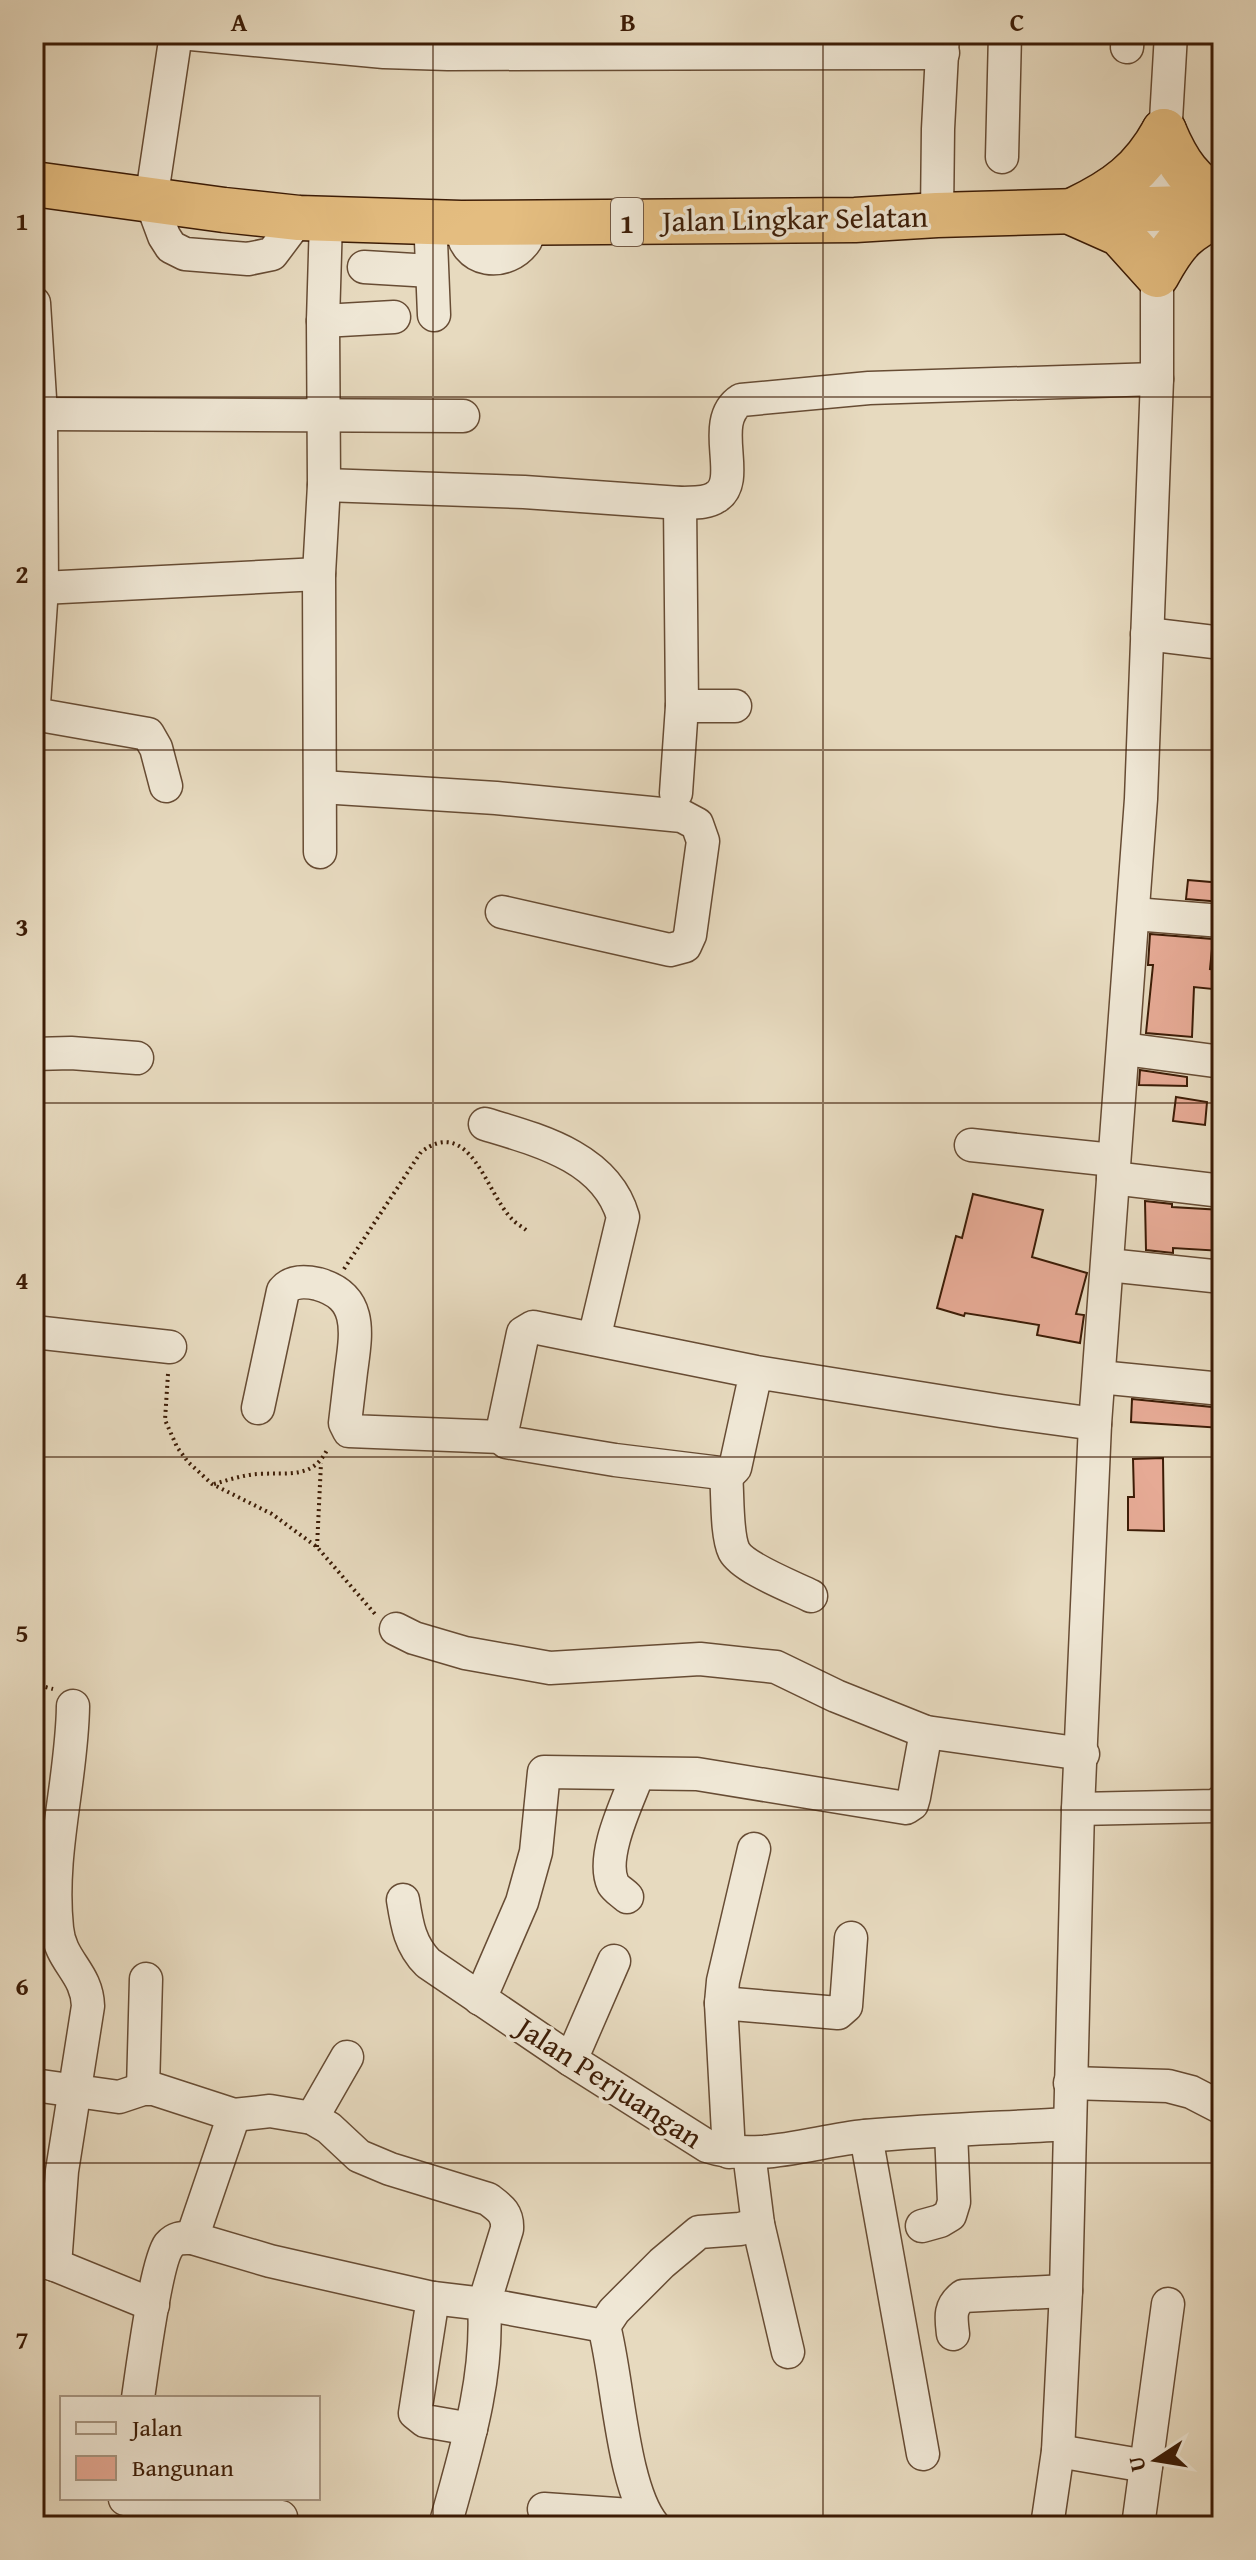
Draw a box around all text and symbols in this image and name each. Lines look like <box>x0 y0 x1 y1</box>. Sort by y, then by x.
text: A <box>231 2 248 41</box>
text: B <box>620 2 636 41</box>
text: C <box>1010 2 1024 41</box>
street label: Jalan Lingkar Selatan <box>658 194 928 242</box>
road number: 1 <box>611 198 643 246</box>
text: 1 <box>15 201 29 240</box>
text: 2 <box>15 554 29 593</box>
text: 3 <box>15 907 29 946</box>
text: 4 <box>15 1260 29 1299</box>
text: 5 <box>15 1613 29 1652</box>
text: 6 <box>15 1966 29 2005</box>
street label: Jalan Perjuangan <box>505 2003 712 2159</box>
text: 7 <box>15 2320 29 2359</box>
legend <box>60 2396 320 2500</box>
text: Jalan <box>129 2410 183 2445</box>
north arrow <box>1116 2420 1196 2500</box>
text: Bangunan <box>132 2450 234 2485</box>
text: U <box>1119 2453 1154 2475</box>

